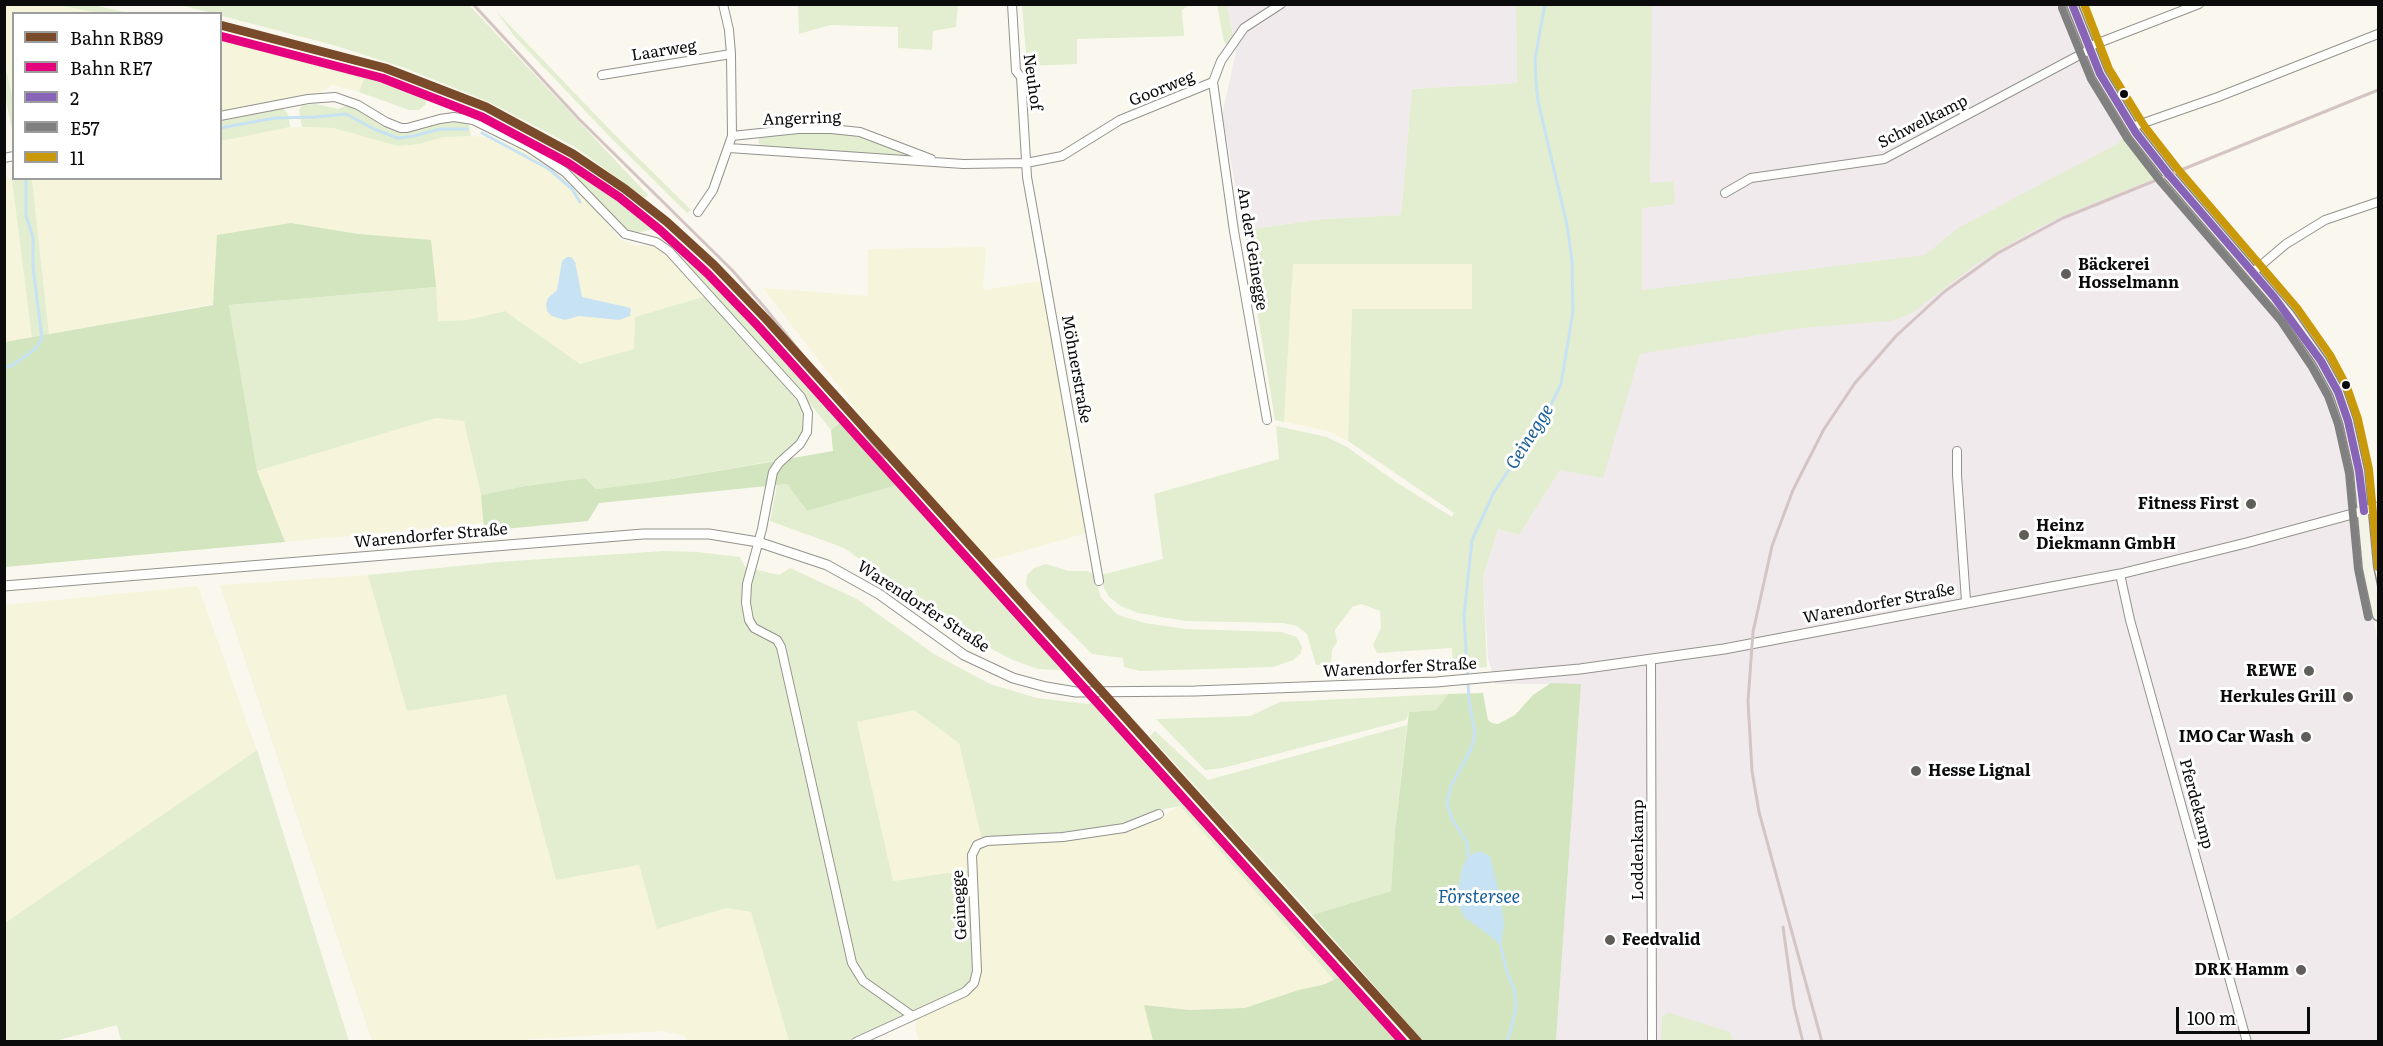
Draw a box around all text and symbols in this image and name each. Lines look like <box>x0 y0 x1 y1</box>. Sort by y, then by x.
legend <box>12 12 222 180</box>
text: Bahn RB89 <box>70 24 163 51</box>
street label: Laarweg <box>630 36 698 66</box>
street label: Neuhof <box>1019 52 1045 112</box>
text: Bahn RE7 <box>70 54 152 81</box>
street label: Goorweg <box>1126 67 1198 111</box>
text: 2 <box>70 84 79 111</box>
unlabelled marker <box>2118 88 2130 100</box>
street label: Schwelkamp <box>1875 91 1971 153</box>
street label: Angerring <box>762 108 842 130</box>
text: E57 <box>70 114 100 141</box>
text: 11 <box>70 144 85 171</box>
street label: An der Geinegge <box>1233 186 1271 312</box>
place label: Bäckerei Hosselmann <box>2078 255 2179 293</box>
marker: Bäckerei Hosselmann <box>2059 267 2073 281</box>
street label: Möhnerstraße <box>1057 313 1095 425</box>
unlabelled marker <box>2340 379 2352 391</box>
water label: Geinegge <box>1502 400 1558 474</box>
place label: Fitness First <box>2138 494 2239 514</box>
marker: Fitness First <box>2244 497 2258 511</box>
place label: Heinz Diekmann GmbH <box>2036 516 2176 554</box>
street label: Warendorfer Straße <box>353 520 509 552</box>
marker: Heinz Diekmann GmbH <box>2017 528 2031 542</box>
street label: Warendorfer Straße <box>853 557 993 657</box>
street label: Warendorfer Straße <box>1802 580 1956 628</box>
street label: Warendorfer Straße <box>1323 654 1477 682</box>
place label: REWE <box>2246 661 2297 681</box>
marker: REWE <box>2302 664 2316 678</box>
place label: Herkules Grill <box>2220 687 2336 707</box>
marker: Herkules Grill <box>2341 690 2355 704</box>
place label: IMO Car Wash <box>2179 727 2294 747</box>
marker: IMO Car Wash <box>2299 730 2313 744</box>
street label: Pferdekamp <box>2175 757 2217 851</box>
place label: Hesse Lignal <box>1928 761 2031 781</box>
marker: Hesse Lignal <box>1909 764 1923 778</box>
street label: Loddenkamp <box>1628 799 1648 901</box>
street label: Geinegge <box>949 869 971 941</box>
water label: Förstersee <box>1438 887 1520 909</box>
place label: Feedvalid <box>1622 930 1701 950</box>
marker: Feedvalid <box>1603 933 1617 947</box>
place label: DRK Hamm <box>2195 960 2289 980</box>
marker: DRK Hamm <box>2294 963 2308 977</box>
scale bar <box>2179 995 2312 1033</box>
text: 100 m <box>2187 1004 2236 1031</box>

